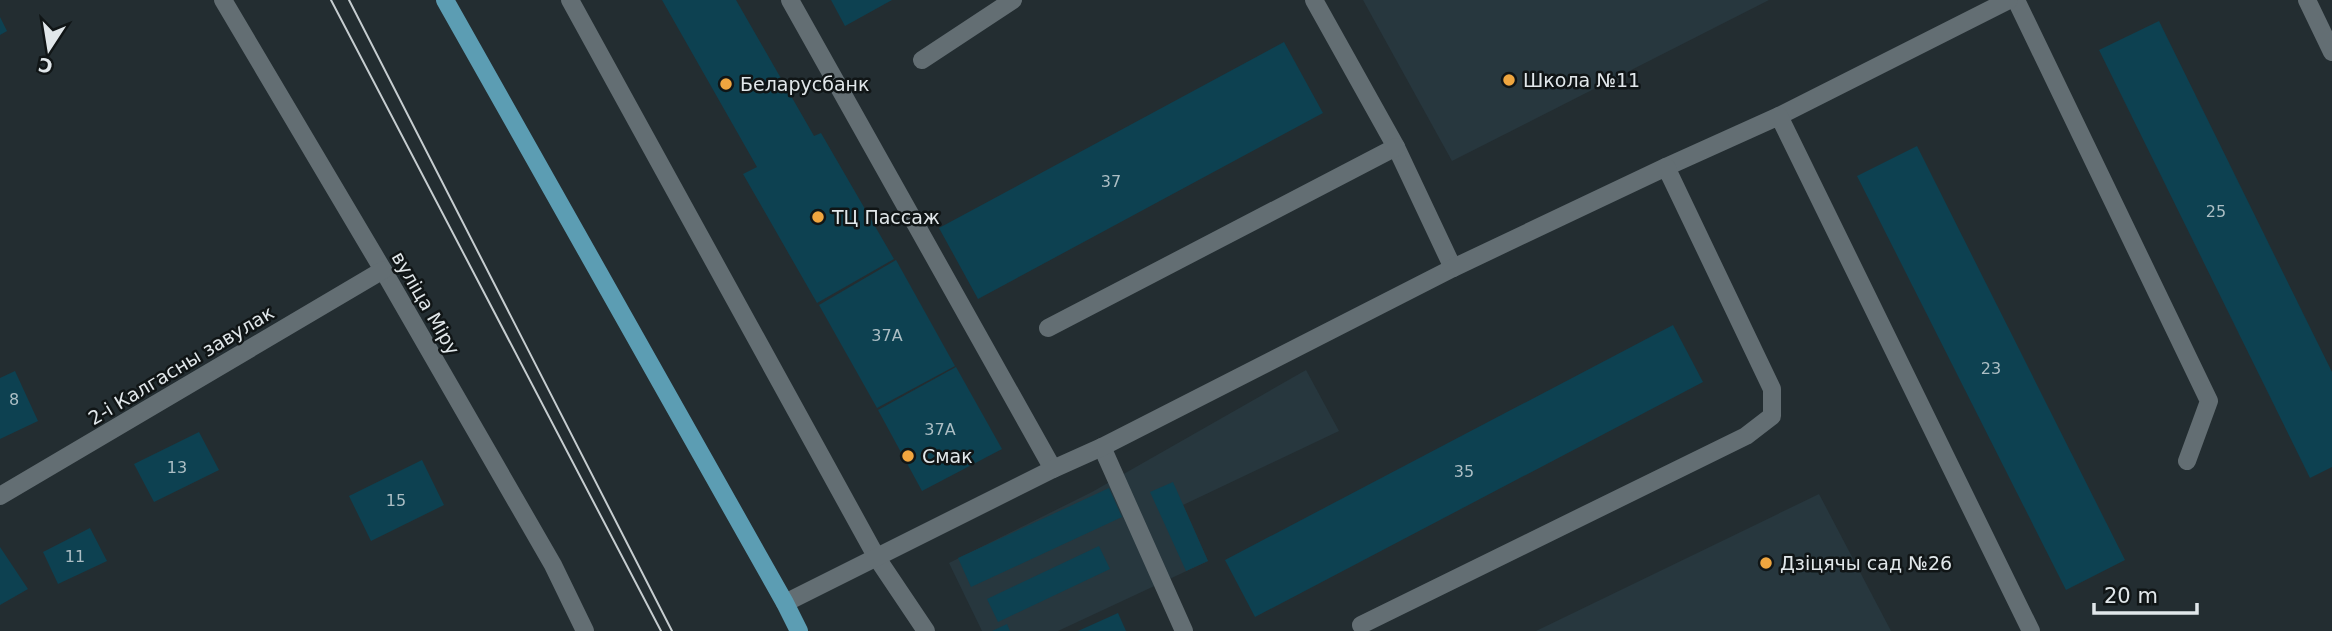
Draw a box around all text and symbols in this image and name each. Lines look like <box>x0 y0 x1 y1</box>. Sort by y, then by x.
north arrow <box>14 14 84 84</box>
text: С <box>36 53 55 78</box>
place label: Школа №11 <box>1523 69 1640 91</box>
marker: Школа №11 <box>1501 72 1517 88</box>
place label: Беларусбанк <box>740 73 870 95</box>
marker: Беларусбанк <box>718 76 734 92</box>
house number: 37 <box>1101 172 1121 191</box>
house number: 25 <box>2206 202 2226 221</box>
place label: ТЦ Пассаж <box>831 206 940 228</box>
marker: ТЦ Пассаж <box>810 209 826 225</box>
street label: вуліца Міру <box>388 248 464 358</box>
street label: 2-і Калгасны завулак <box>84 301 278 429</box>
house number: 37А <box>871 326 903 345</box>
house number: 23 <box>1981 359 2001 378</box>
house number: 8 <box>9 390 19 409</box>
house number: 37А <box>924 420 956 439</box>
place label: Смак <box>922 445 973 467</box>
marker: Смак <box>900 448 916 464</box>
house number: 13 <box>167 458 187 477</box>
house number: 35 <box>1454 462 1474 481</box>
house number: 15 <box>386 491 406 510</box>
house number: 11 <box>65 547 85 566</box>
place label: Дзіцячы сад №26 <box>1780 552 1952 574</box>
marker: Дзіцячы сад №26 <box>1758 555 1774 571</box>
scale bar <box>2094 572 2197 616</box>
text: 20 m <box>2104 584 2158 608</box>

